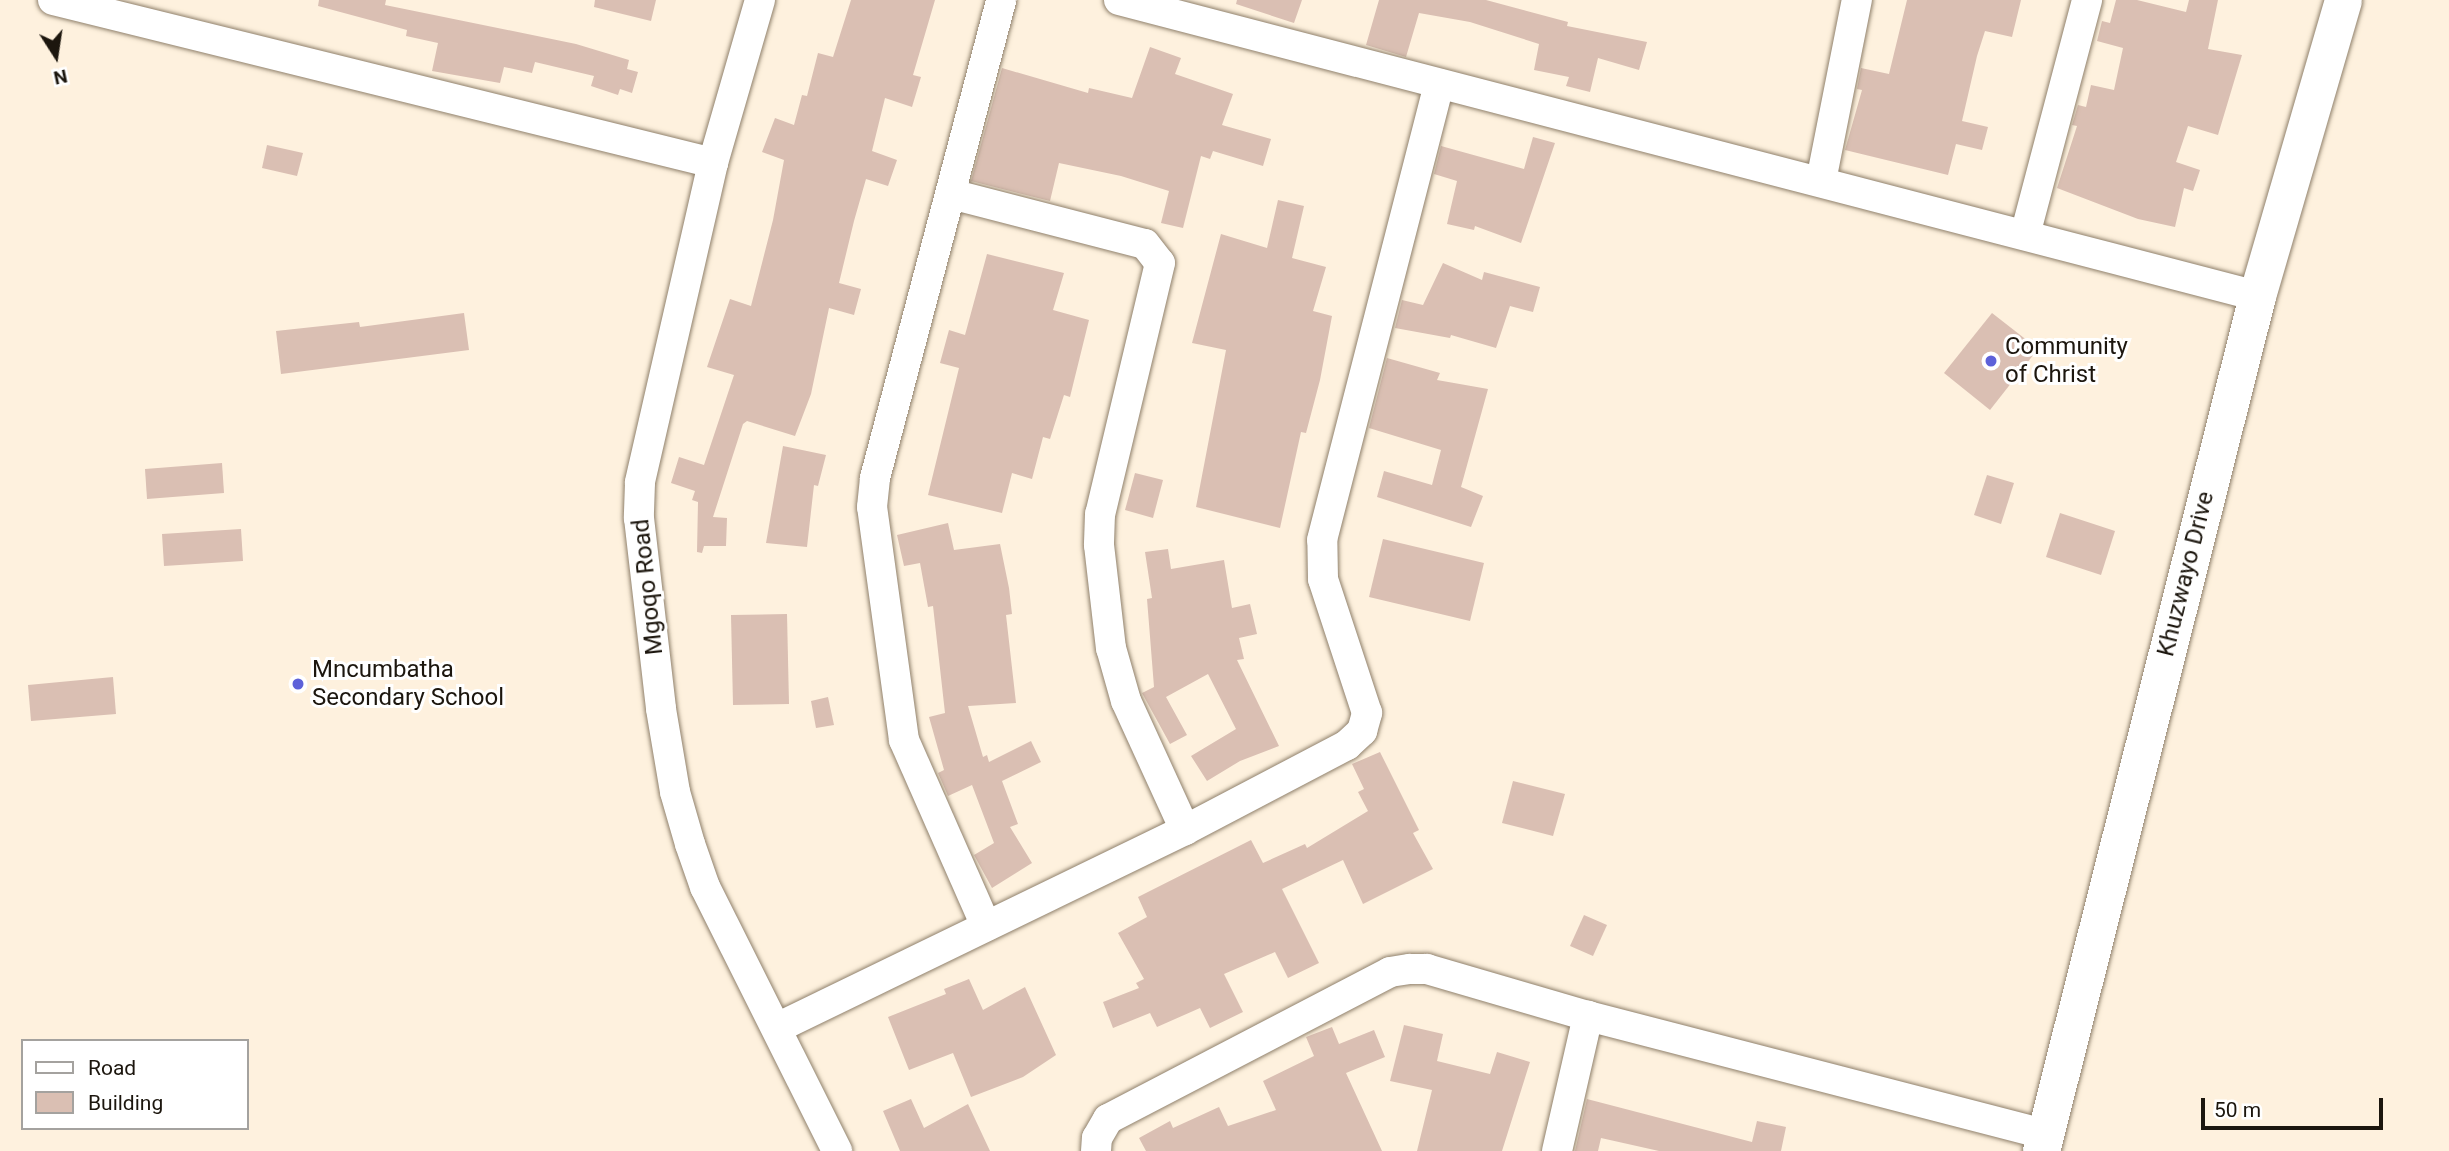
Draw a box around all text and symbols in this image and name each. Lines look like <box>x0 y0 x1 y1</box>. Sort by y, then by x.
north arrow <box>21 21 91 91</box>
text: N <box>52 64 69 90</box>
place label: Community of Christ <box>2005 333 2128 389</box>
marker: Community of Christ <box>1983 353 1999 369</box>
street label: Khuzwayo Drive <box>2152 488 2220 660</box>
street label: Mgoqo Road <box>627 518 669 656</box>
place label: Mncumbatha Secondary School <box>312 656 504 712</box>
marker: Mncumbatha Secondary School <box>290 676 306 692</box>
legend <box>21 1039 248 1130</box>
text: Road <box>88 1056 136 1080</box>
scale bar <box>2204 1084 2386 1128</box>
text: Building <box>88 1091 163 1115</box>
text: 50 m <box>2214 1098 2261 1122</box>

